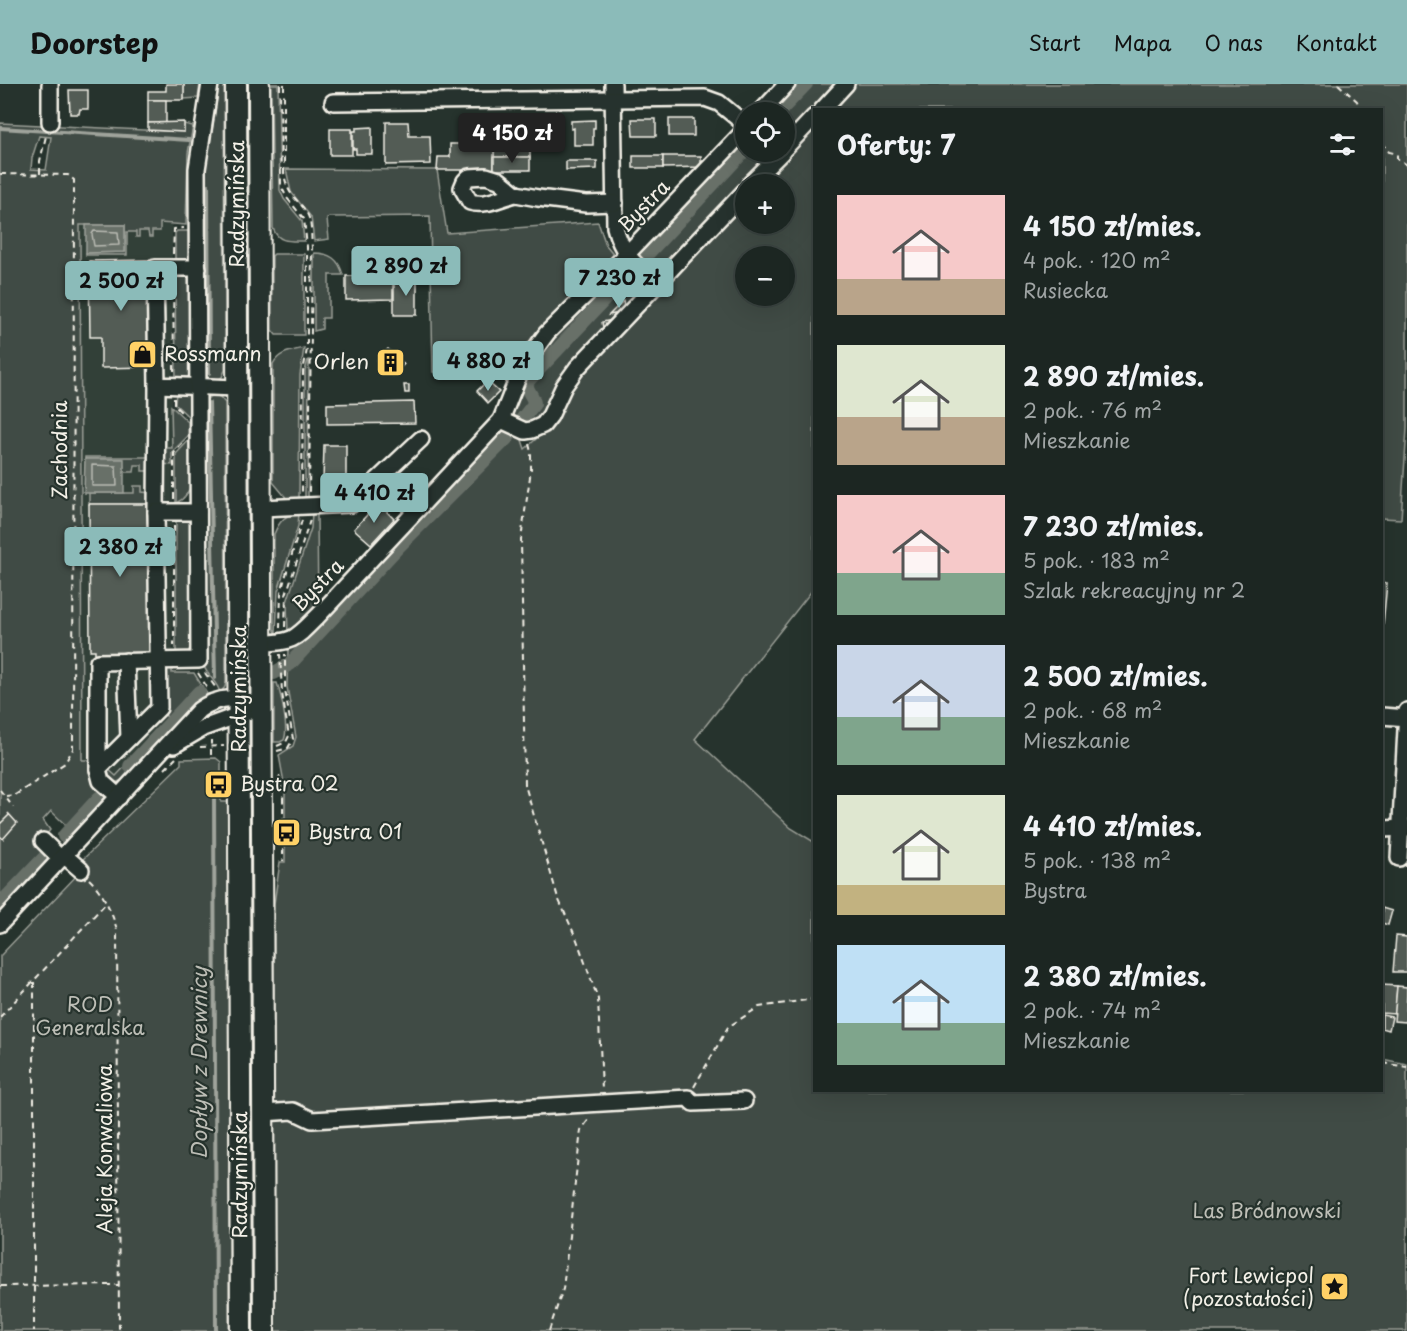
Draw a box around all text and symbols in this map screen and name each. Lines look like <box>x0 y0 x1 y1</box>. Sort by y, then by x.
text: Doorstep <box>30 21 159 64</box>
text: Start <box>1029 26 1081 58</box>
text: Mapa <box>1114 26 1172 58</box>
text: O nas <box>1205 26 1263 58</box>
text: Kontakt <box>1296 26 1377 58</box>
map controls <box>735 102 795 306</box>
button: locate <box>735 102 795 162</box>
pin: 4 150 zł <box>450 113 574 164</box>
text: 4 150 zł <box>472 117 552 147</box>
text: Oferty: 7 <box>837 125 955 164</box>
icon: filters <box>1326 128 1359 161</box>
street label: Radzymińska <box>221 140 251 268</box>
street label: Bystra <box>610 171 677 239</box>
button: + <box>735 174 795 234</box>
text: 4 150 zł/mies. <box>1023 206 1202 245</box>
icon: home <box>885 219 957 291</box>
text: 4 pok. · 120 m² <box>1023 245 1171 275</box>
pin: 2 890 zł <box>344 246 468 297</box>
button: − <box>735 246 795 306</box>
text: 2 890 zł <box>365 250 447 280</box>
pin: 7 230 zł <box>557 258 681 309</box>
pin: 2 500 zł <box>59 261 183 312</box>
text: 7 230 zł <box>578 262 660 292</box>
text: 2 500 zł <box>79 265 163 295</box>
text: Rusiecka <box>1023 275 1108 305</box>
shop icon: Rossmann <box>127 338 159 370</box>
place label: Rossmann <box>164 338 262 368</box>
pin: 4 880 zł <box>426 341 550 392</box>
text: 4 880 zł <box>447 345 529 375</box>
place label: Orlen <box>314 346 369 376</box>
building icon: Orlen <box>374 346 406 378</box>
text: 2 890 zł/mies. <box>1023 356 1204 395</box>
icon: home <box>885 369 957 441</box>
text: 2 pok. · 76 m² <box>1023 395 1162 425</box>
street label: Zachodnia <box>44 400 74 499</box>
text: Mieszkanie <box>1023 425 1131 455</box>
pin: 4 410 zł <box>312 473 436 524</box>
text: 4 410 zł <box>334 477 414 507</box>
text: 7 230 zł/mies. <box>1023 506 1204 545</box>
icon: home <box>885 519 957 591</box>
pin: 2 380 zł <box>58 527 182 578</box>
text: 2 380 zł <box>78 531 162 561</box>
text: 5 pok. · 183 m² <box>1023 545 1170 575</box>
street label: Bystra <box>284 550 351 618</box>
text: Szlak rekreacyjny nr 2 <box>1023 575 1245 605</box>
street label: Radzymińska <box>223 625 253 753</box>
text: 2 500 zł/mies. <box>1023 656 1208 695</box>
icon: home <box>885 669 957 741</box>
text: 2 pok. · 68 m² <box>1023 695 1162 725</box>
text: Mieszkanie <box>1023 725 1131 755</box>
bus stop icon: Bystra 02 <box>203 768 235 800</box>
place label: Bystra 02 <box>240 768 339 798</box>
text: 4 410 zł/mies. <box>1023 806 1202 845</box>
bus stop icon: Bystra 01 <box>271 816 303 848</box>
place label: Bystra 01 <box>308 816 402 846</box>
icon: home <box>885 819 957 891</box>
text: 5 pok. · 138 m² <box>1023 845 1171 875</box>
text: Bystra <box>1023 875 1087 905</box>
text: 2 380 zł/mies. <box>1023 956 1207 995</box>
water label: Dopływ z Drewnicy <box>182 965 214 1159</box>
icon: home <box>885 969 957 1041</box>
park label: ROD Generalska <box>35 989 145 1042</box>
text: 2 pok. · 74 m² <box>1023 995 1161 1025</box>
text: Mieszkanie <box>1023 1025 1131 1055</box>
street label: Aleja Konwaliowa <box>89 1063 119 1234</box>
street label: Radzymińska <box>224 1111 254 1239</box>
park label: Las Bródnowski <box>1193 1195 1341 1225</box>
place label: Fort Lewicpol (pozostałości) <box>1183 1260 1314 1313</box>
place icon: Fort Lewicpol (pozostałości) <box>1319 1271 1351 1303</box>

